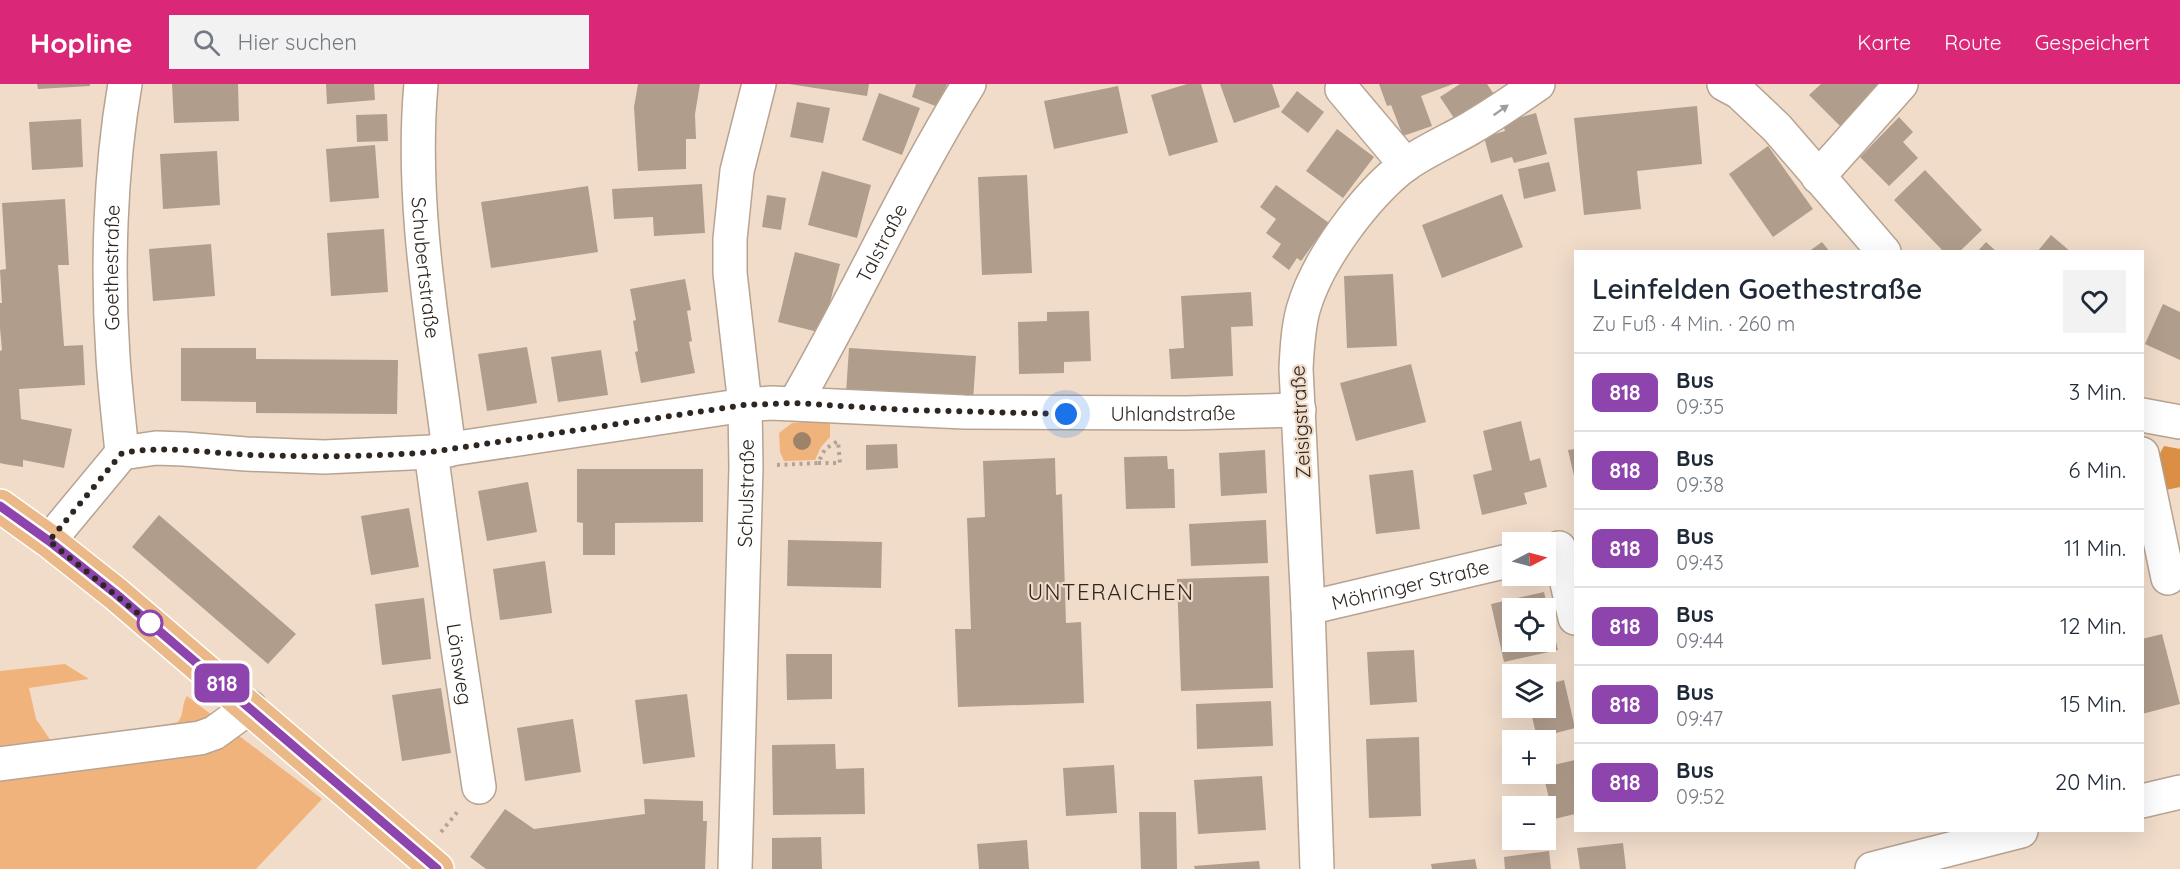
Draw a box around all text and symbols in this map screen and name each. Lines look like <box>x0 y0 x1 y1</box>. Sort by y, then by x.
search box <box>169 15 589 69</box>
text: Hopline <box>30 25 133 60</box>
icon: search <box>190 26 223 59</box>
text: Hier suchen <box>238 28 357 56</box>
text: Karte <box>1857 29 1911 55</box>
text: Route <box>1944 29 2002 55</box>
text: Gespeichert <box>2035 29 2150 55</box>
one-way arrow <box>1492 104 1508 116</box>
street label: Schubertstraße <box>407 196 446 340</box>
street label: Talstraße <box>850 199 912 287</box>
street label: Goethestraße <box>98 204 124 331</box>
button: heart <box>2063 270 2126 333</box>
text: Leinfelden Goethestraße <box>1592 271 1922 306</box>
text: Zu Fuß · 4 Min. · 260 m <box>1592 311 1795 336</box>
street label: Zeisigstraße <box>1285 365 1315 479</box>
text: Bus <box>1676 366 1714 394</box>
text: 3 Min. <box>2069 378 2126 406</box>
text: 818 <box>1609 379 1641 405</box>
text: 09:35 <box>1676 394 1724 419</box>
your location <box>1051 399 1081 429</box>
street label: Uhlandstraße <box>1110 399 1236 426</box>
street label: Schulstraße <box>731 439 759 548</box>
text: Bus <box>1676 444 1714 472</box>
text: 6 Min. <box>2069 456 2126 484</box>
text: 818 <box>1609 457 1641 483</box>
text: 09:38 <box>1676 472 1724 497</box>
text: Bus <box>1676 522 1714 550</box>
north arrow <box>1502 532 1556 586</box>
map controls <box>1502 532 1556 850</box>
text: 11 Min. <box>2064 534 2126 562</box>
text: 818 <box>1609 535 1641 561</box>
text: 09:43 <box>1676 550 1724 575</box>
street label: Möhringer Straße <box>1329 553 1492 615</box>
district label: UNTERAICHEN <box>1027 578 1195 606</box>
button: locate <box>1502 598 1556 652</box>
text: Bus <box>1676 600 1714 628</box>
unlabelled marker <box>137 610 163 636</box>
text: 12 Min. <box>2060 612 2126 640</box>
text: 818 <box>1609 613 1641 639</box>
street label: Lönsweg <box>442 621 479 707</box>
text: 09:44 <box>1676 628 1724 653</box>
line badge: 818 <box>188 664 256 702</box>
button: layers <box>1502 664 1556 718</box>
text: 818 <box>206 670 238 696</box>
text: Bus <box>1676 678 1714 706</box>
text: 15 Min. <box>2060 690 2126 718</box>
text: 818 <box>1609 691 1641 717</box>
text: 09:47 <box>1676 706 1723 731</box>
button: + <box>1502 730 1556 784</box>
text: Bus <box>1676 756 1714 784</box>
text: 20 Min. <box>2055 768 2126 796</box>
text: 818 <box>1609 769 1641 795</box>
text: 09:52 <box>1676 784 1725 809</box>
button: − <box>1502 796 1556 850</box>

